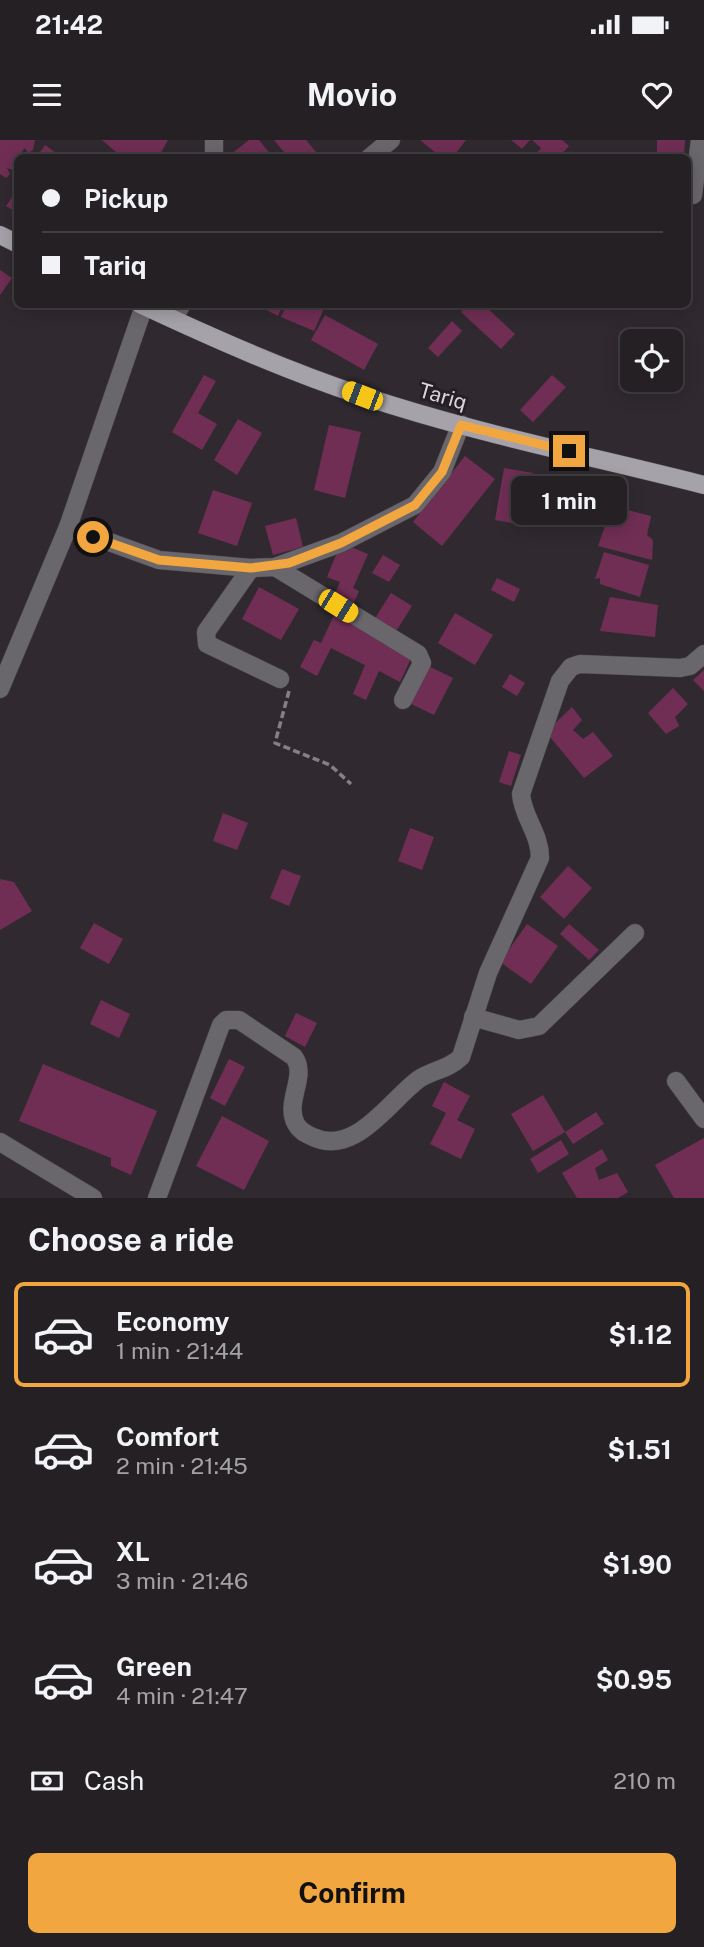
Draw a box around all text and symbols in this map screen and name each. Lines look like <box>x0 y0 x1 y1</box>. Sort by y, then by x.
text: 21:42 <box>35 9 103 40</box>
icon: menu <box>28 76 66 114</box>
text: Movio <box>307 76 397 113</box>
icon: heart <box>638 76 676 114</box>
text: Pickup <box>84 183 168 214</box>
text: Tariq <box>84 250 147 281</box>
map controls <box>620 329 683 392</box>
button: locate <box>620 329 683 392</box>
street label: Tariq <box>416 377 470 415</box>
car <box>339 379 386 413</box>
route end <box>553 435 585 467</box>
callout: 1 min <box>511 476 627 524</box>
text: 1 min <box>541 487 597 514</box>
route start <box>77 521 109 553</box>
car <box>315 586 362 626</box>
text: Choose a ride <box>28 1221 234 1258</box>
icon: car <box>32 1303 95 1366</box>
text: Economy <box>116 1306 229 1337</box>
text: $1.12 <box>609 1319 672 1350</box>
text: 1 min · 21:44 <box>116 1337 243 1364</box>
icon: car <box>32 1418 95 1481</box>
text: Comfort <box>116 1421 219 1452</box>
text: $1.51 <box>607 1434 672 1465</box>
text: 2 min · 21:45 <box>116 1452 248 1479</box>
icon: car <box>32 1533 95 1596</box>
text: XL <box>116 1536 150 1567</box>
text: $1.90 <box>602 1549 672 1580</box>
text: 3 min · 21:46 <box>116 1567 248 1594</box>
icon: car <box>32 1648 95 1711</box>
text: Green <box>116 1651 192 1682</box>
text: $0.95 <box>596 1664 672 1695</box>
text: 4 min · 21:47 <box>116 1682 248 1709</box>
icon: cash <box>28 1762 66 1800</box>
text: Cash <box>84 1765 144 1796</box>
text: 210 m <box>613 1767 676 1794</box>
button: Confirm <box>28 1853 676 1933</box>

